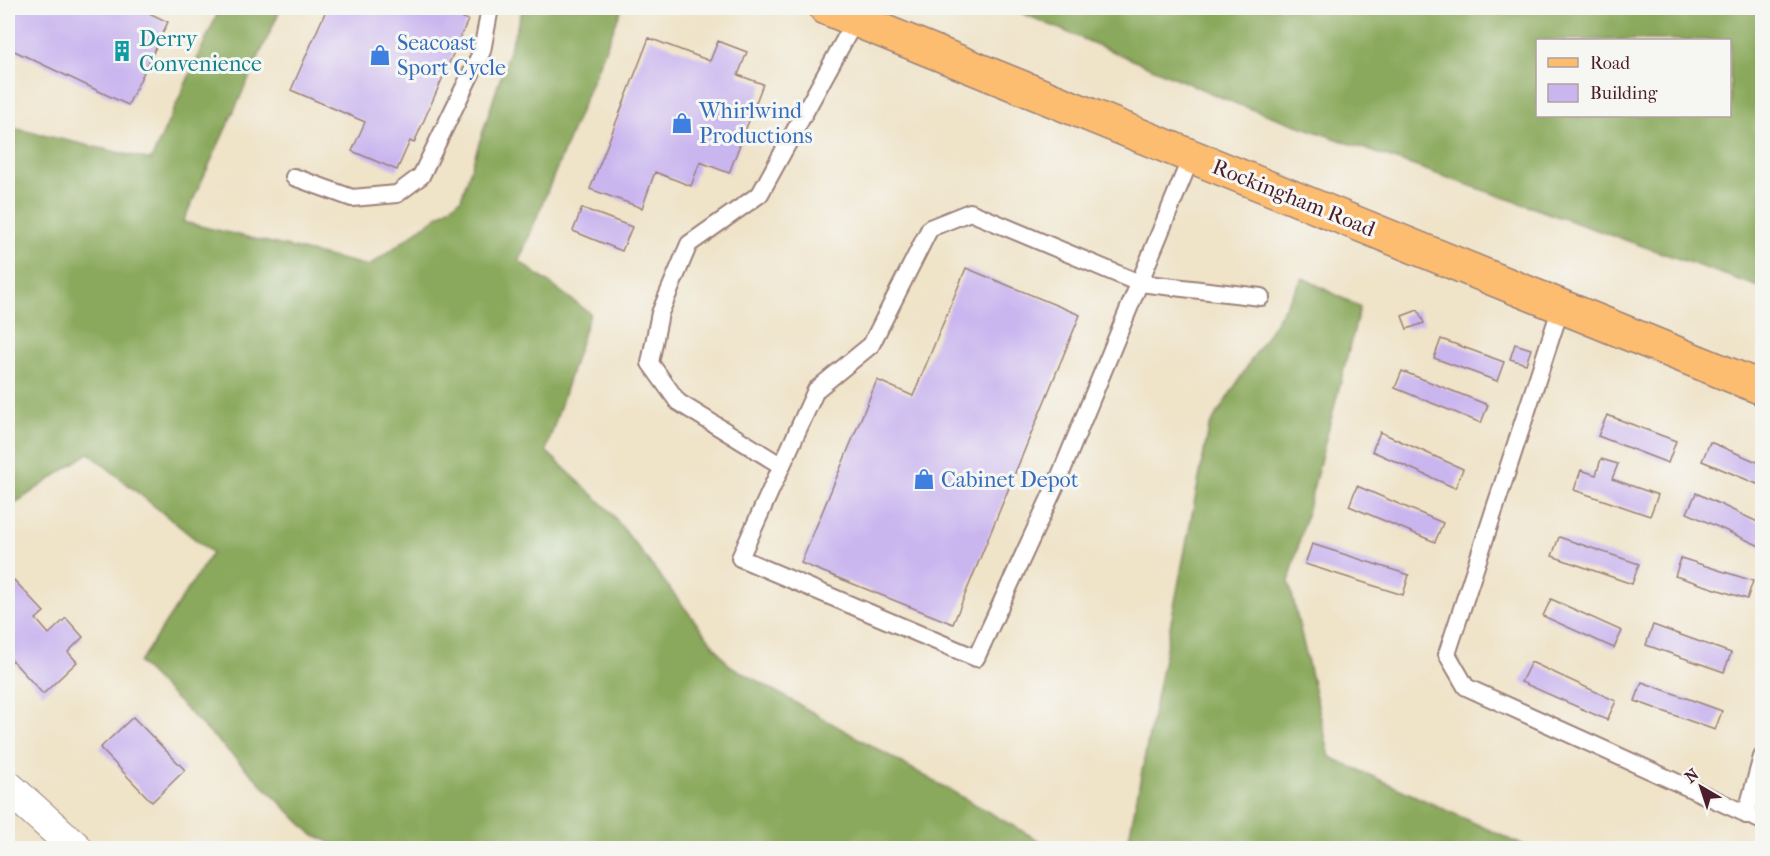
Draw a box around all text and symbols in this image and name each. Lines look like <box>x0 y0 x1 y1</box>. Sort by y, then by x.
place label: Derry Convenience <box>139 26 262 77</box>
place label: Seacoast Sport Cycle <box>397 30 506 81</box>
building icon: Derry Convenience <box>110 39 134 63</box>
legend <box>1536 39 1731 117</box>
shop icon: Seacoast Sport Cycle <box>368 43 392 67</box>
text: Road <box>1590 53 1630 74</box>
text: Building <box>1590 83 1658 104</box>
place label: Whirlwind Productions <box>698 98 813 149</box>
shop icon: Whirlwind Productions <box>670 111 694 135</box>
street label: Rockingham Road <box>1208 153 1380 243</box>
shop icon: Cabinet Depot <box>912 467 936 491</box>
place label: Cabinet Depot <box>941 467 1079 493</box>
north arrow <box>1671 757 1731 817</box>
text: N <box>1681 764 1703 787</box>

